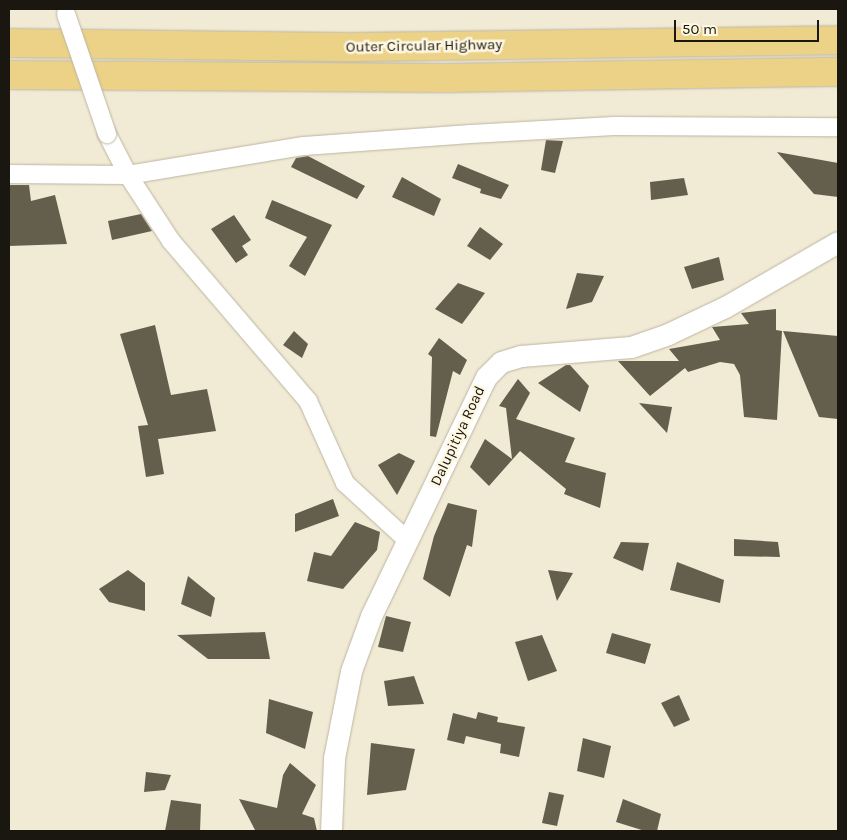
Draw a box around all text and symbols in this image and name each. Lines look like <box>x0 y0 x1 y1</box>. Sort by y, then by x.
scale bar <box>677 10 822 42</box>
text: 50 m <box>682 20 717 38</box>
street label: Outer Circular Highway <box>346 36 502 56</box>
street label: Dalupitiya Road <box>427 383 489 489</box>

